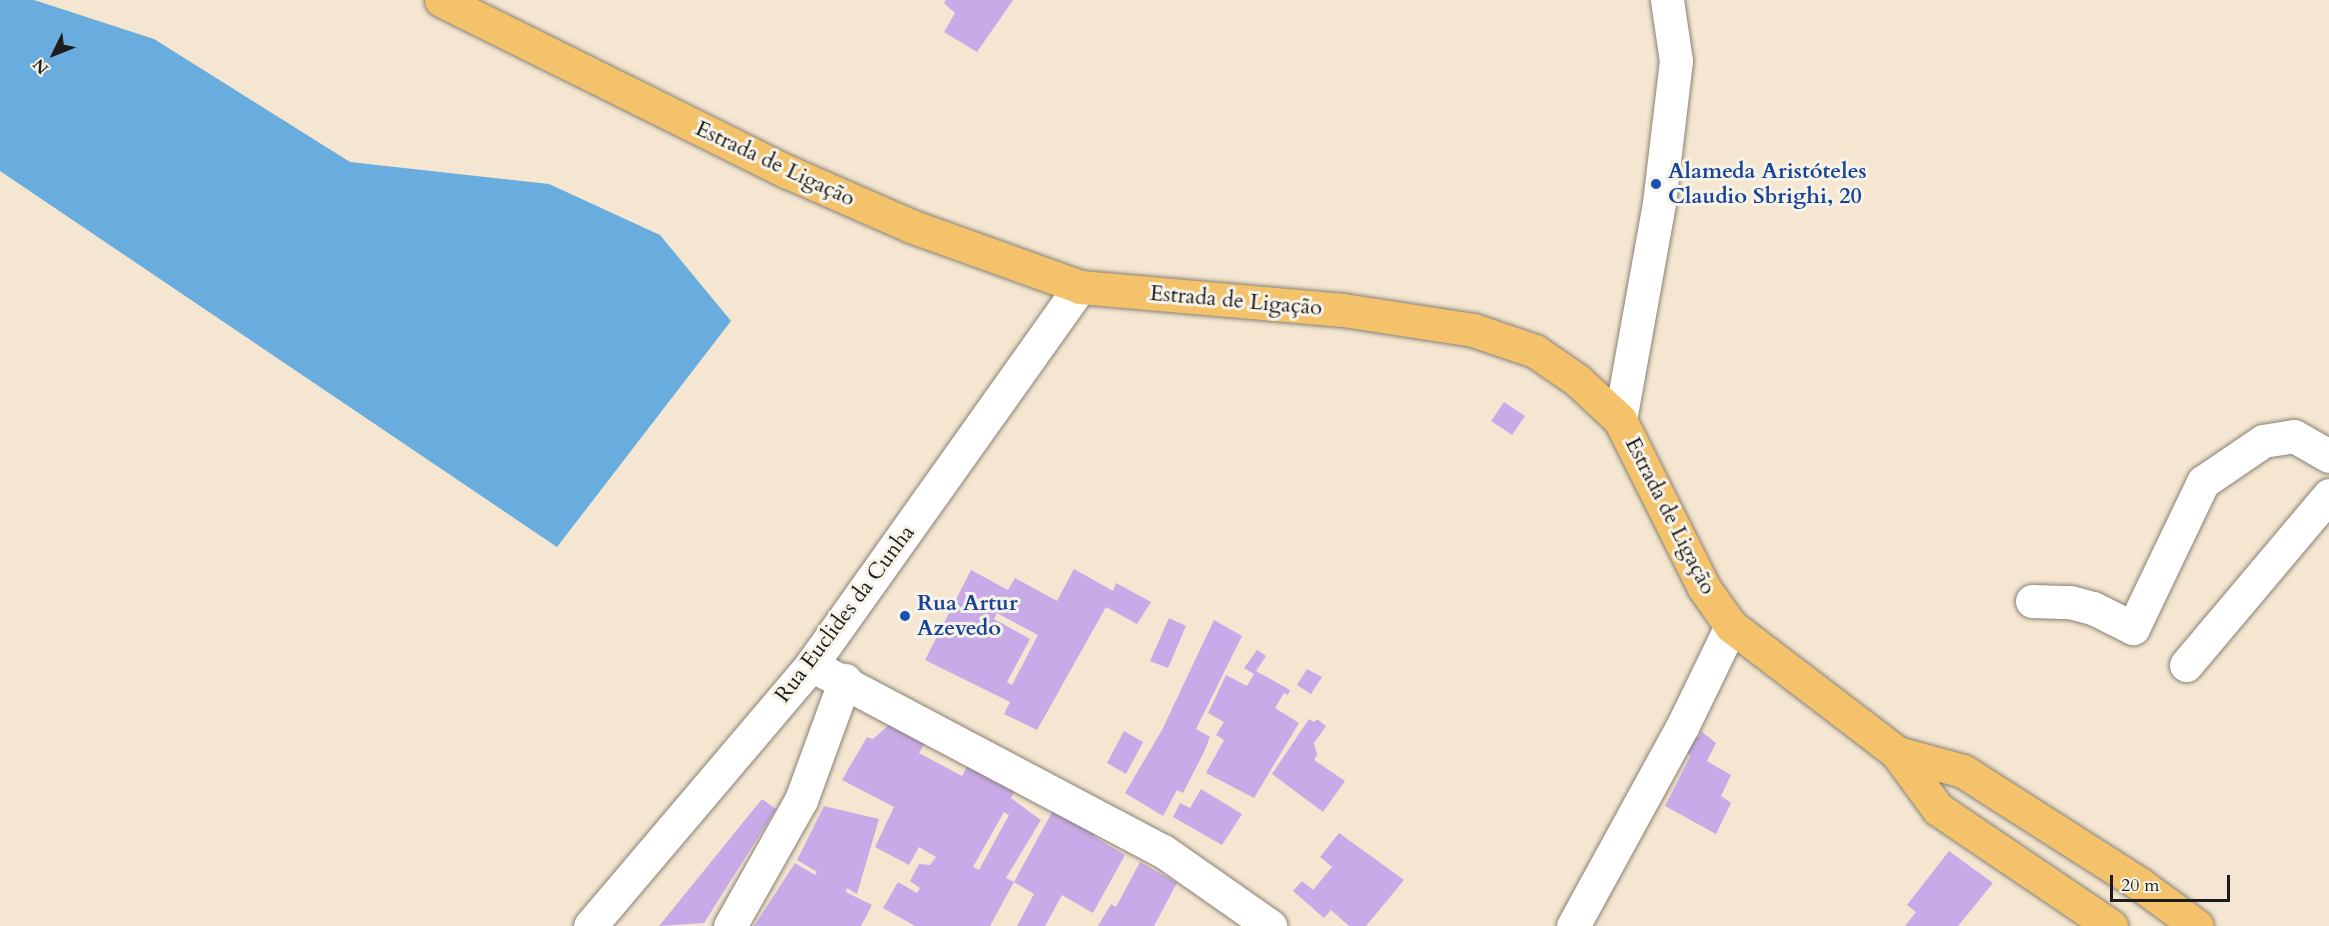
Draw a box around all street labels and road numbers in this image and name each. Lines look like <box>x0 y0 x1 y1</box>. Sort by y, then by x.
street label: Estrada de Ligação <box>691 115 859 213</box>
street label: Estrada de Ligação <box>1149 280 1323 322</box>
street label: Estrada de Ligação <box>1619 433 1721 599</box>
street label: Rua Euclides da Cunha <box>770 520 920 708</box>

